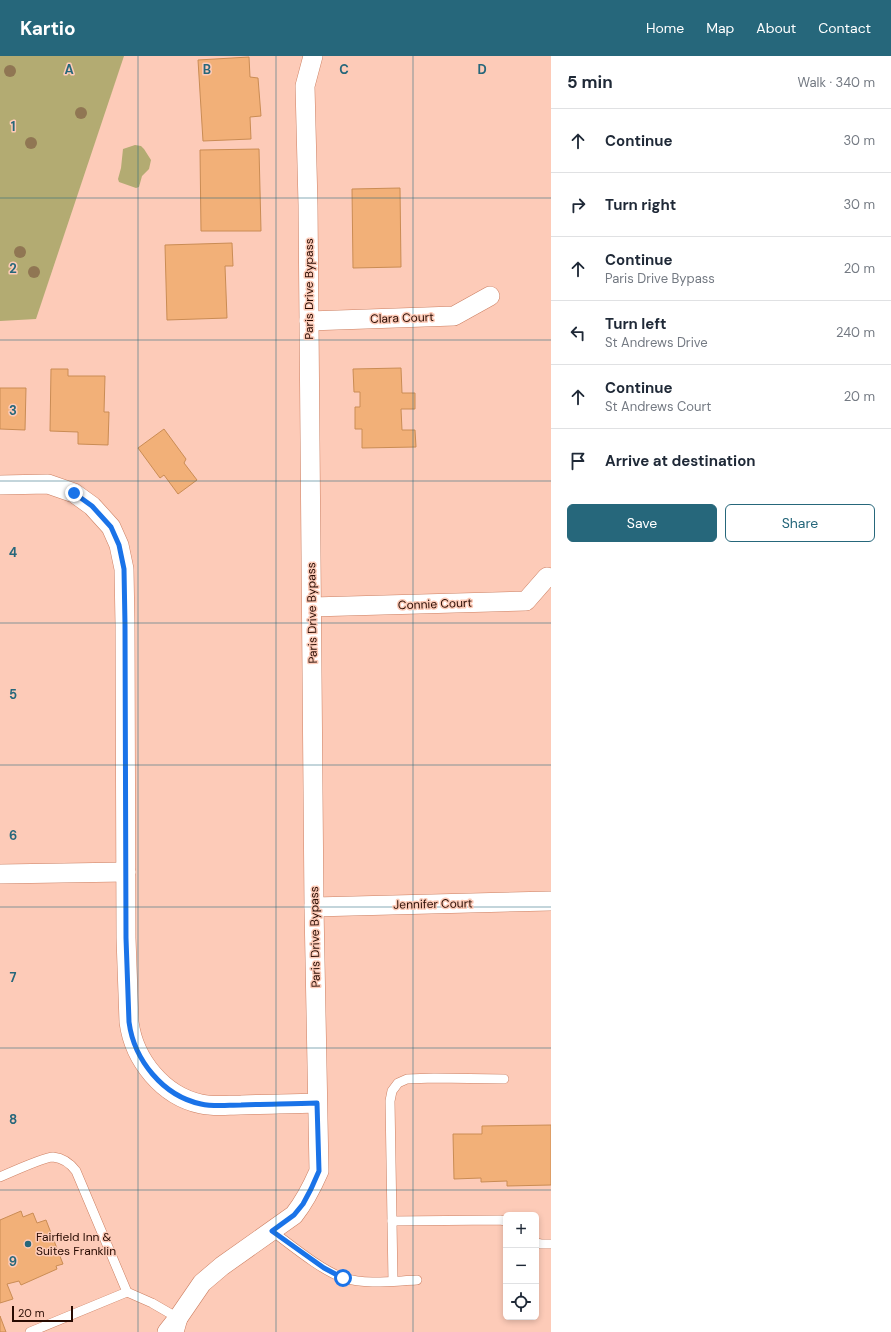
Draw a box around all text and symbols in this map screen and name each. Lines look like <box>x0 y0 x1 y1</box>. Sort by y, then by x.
text: Kartio <box>20 16 76 41</box>
text: Home <box>646 19 684 37</box>
text: Map <box>706 19 734 37</box>
text: About <box>756 19 796 37</box>
text: Contact <box>818 19 871 37</box>
text: A <box>64 61 74 78</box>
text: B <box>203 61 211 78</box>
text: C <box>339 61 349 78</box>
text: D <box>477 61 487 78</box>
text: 5 min <box>567 71 613 93</box>
text: Walk · 340 m <box>798 74 875 91</box>
text: 1 <box>11 118 15 135</box>
icon: ahead <box>567 130 589 152</box>
text: Continue <box>605 131 673 151</box>
text: 30 m <box>843 132 875 149</box>
icon: right <box>567 194 589 216</box>
text: Turn right <box>605 195 676 215</box>
text: 30 m <box>843 196 875 213</box>
street label: Paris Drive Bypass <box>301 238 317 340</box>
text: Continue <box>605 250 673 270</box>
icon: ahead <box>567 258 589 280</box>
text: 2 <box>9 260 17 277</box>
text: 20 m <box>844 260 875 277</box>
text: Paris Drive Bypass <box>605 270 715 287</box>
street label: Clara Court <box>370 309 434 327</box>
text: Turn left <box>605 314 666 334</box>
icon: left <box>567 322 589 344</box>
text: 240 m <box>836 324 875 341</box>
text: St Andrews Drive <box>605 334 708 351</box>
text: Continue <box>605 378 673 398</box>
icon: ahead <box>567 386 589 408</box>
text: 20 m <box>844 388 875 405</box>
text: St Andrews Court <box>605 398 711 415</box>
text: 3 <box>9 402 17 419</box>
icon: arrive <box>567 450 589 472</box>
text: Arrive at destination <box>605 451 756 471</box>
route end <box>65 484 83 502</box>
button: Save <box>567 504 717 542</box>
button: Share <box>725 504 875 542</box>
text: 4 <box>9 544 17 561</box>
street label: Paris Drive Bypass <box>303 562 321 664</box>
street label: Connie Court <box>398 595 473 613</box>
text: 5 <box>9 686 17 703</box>
text: 6 <box>9 827 17 844</box>
street label: Paris Drive Bypass <box>306 886 324 988</box>
street label: Jennifer Court <box>393 895 473 913</box>
text: 7 <box>10 969 17 986</box>
text: 8 <box>9 1111 17 1128</box>
map controls <box>503 1212 539 1320</box>
button: + <box>503 1212 539 1248</box>
place label: Fairfield Inn & Suites Franklin <box>36 1229 116 1259</box>
marker: Fairfield Inn & Suites Franklin <box>23 1239 33 1249</box>
button: − <box>503 1248 539 1284</box>
text: 9 <box>9 1253 17 1270</box>
route start <box>334 1269 352 1287</box>
button: locate <box>503 1284 539 1320</box>
scale bar <box>12 1304 73 1323</box>
text: 20 m <box>18 1306 44 1320</box>

